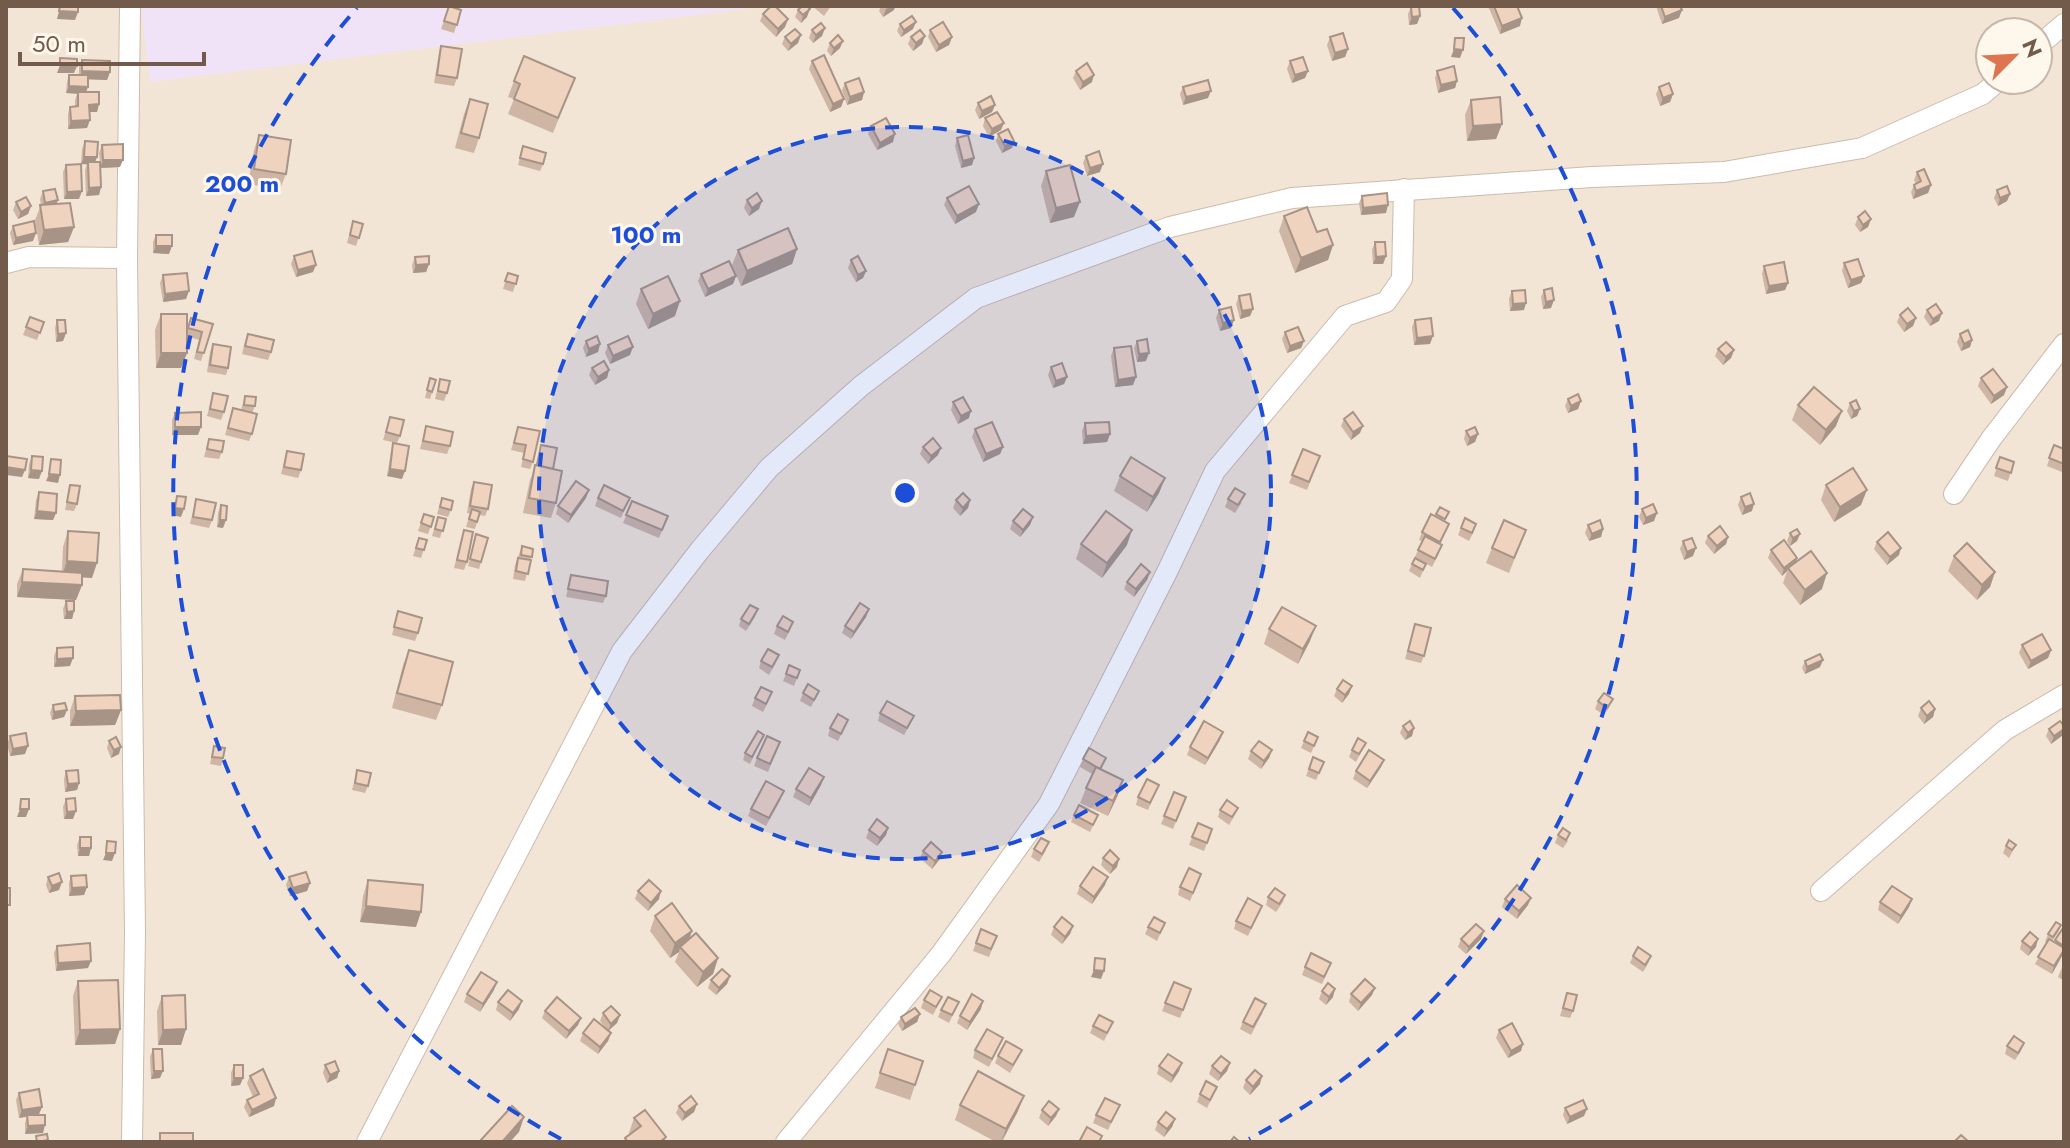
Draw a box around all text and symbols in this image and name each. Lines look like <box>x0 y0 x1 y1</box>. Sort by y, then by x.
scale bar <box>20 16 204 66</box>
north arrow <box>1974 16 2054 96</box>
text: 50 m <box>32 26 86 61</box>
text: N <box>2014 33 2050 62</box>
text: 200 m <box>205 166 279 201</box>
text: 100 m <box>611 217 681 252</box>
centre of rings <box>891 479 919 507</box>

